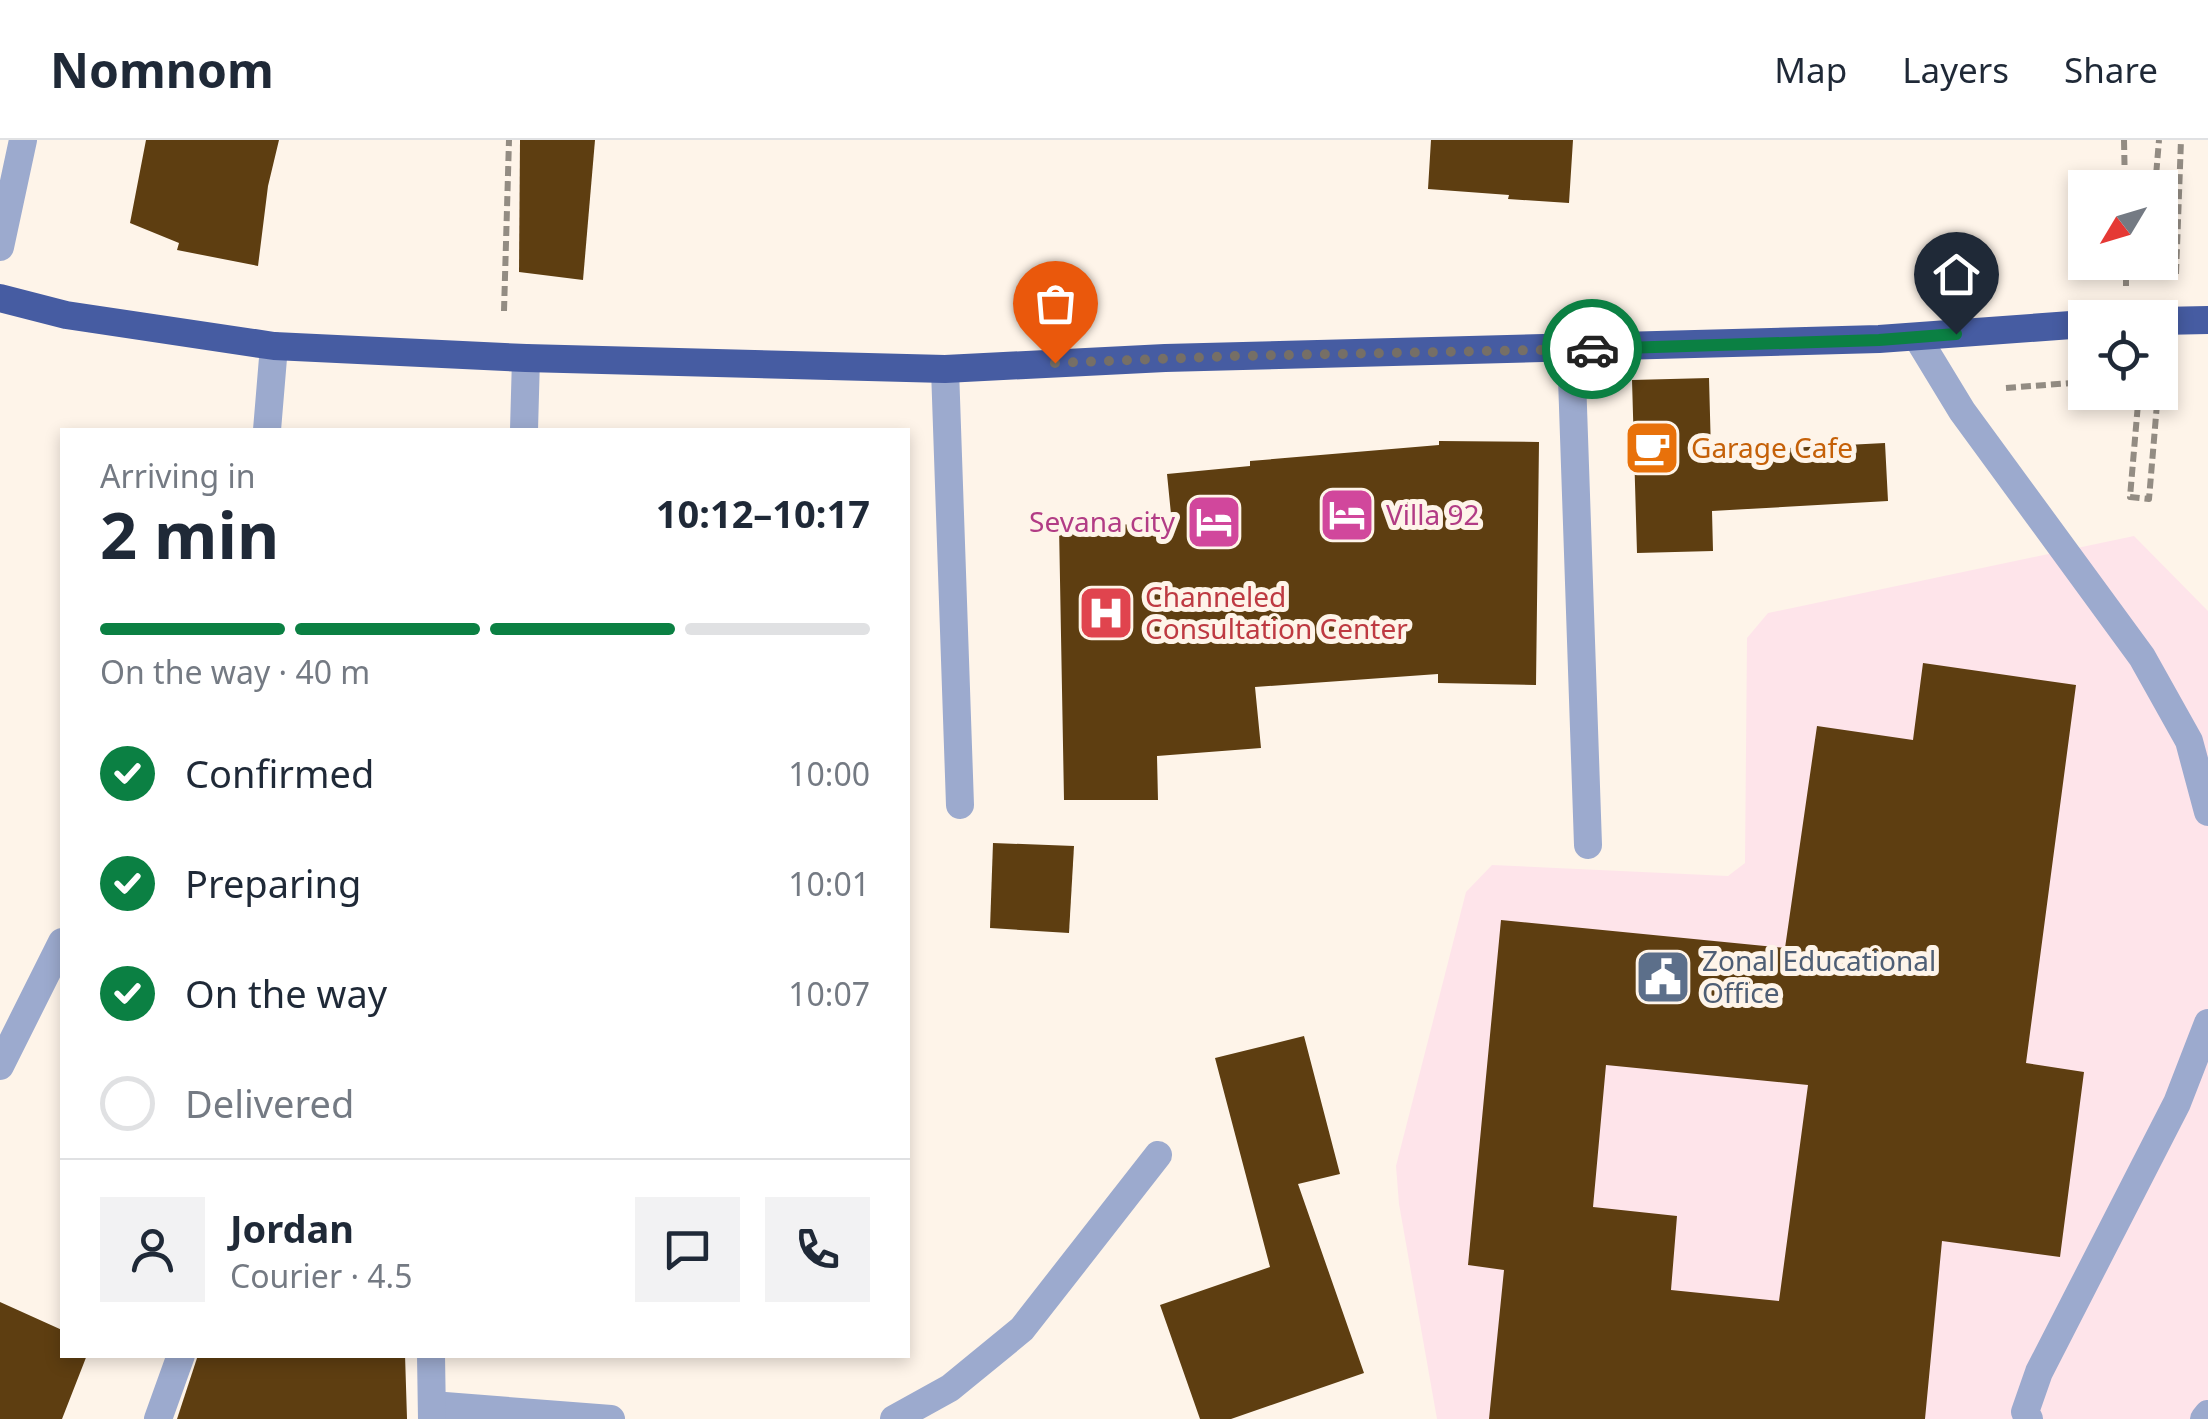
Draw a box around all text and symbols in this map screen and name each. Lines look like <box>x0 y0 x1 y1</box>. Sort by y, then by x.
text: Nomnom <box>50 37 274 102</box>
text: Map <box>1774 46 1847 93</box>
text: Layers <box>1902 46 2009 93</box>
text: Share <box>2064 46 2158 93</box>
north arrow <box>2068 170 2178 280</box>
map controls <box>2068 170 2178 410</box>
pin <box>1914 232 1999 335</box>
icon: home <box>1929 247 1984 302</box>
pin <box>1013 261 1098 364</box>
icon: bag <box>1028 276 1083 331</box>
courier <box>1542 299 1642 399</box>
button: locate <box>2068 300 2178 410</box>
icon: car <box>1565 322 1620 377</box>
cafe icon: Garage Cafe <box>1622 418 1682 478</box>
place label: Garage Cafe <box>1691 428 1853 466</box>
text: Arriving in <box>100 454 255 497</box>
hotel icon: Villa 92 <box>1317 485 1377 545</box>
text: 10:12–10:17 <box>656 487 870 539</box>
text: 2 min <box>100 490 279 578</box>
hotel icon: Sevana city <box>1184 492 1244 552</box>
place label: Villa 92 <box>1386 495 1480 533</box>
place label: Sevana city <box>1029 502 1176 540</box>
place label: Channeled Consultation Center <box>1145 577 1408 647</box>
hospital icon: Channeled Consultation Center <box>1076 583 1136 643</box>
text: On the way · 40 m <box>100 650 370 693</box>
icon: check <box>100 746 155 801</box>
text: Confirmed <box>185 747 374 799</box>
text: 10:00 <box>788 752 870 795</box>
icon: check <box>100 856 155 911</box>
text: Preparing <box>185 857 361 909</box>
text: 10:01 <box>788 862 870 905</box>
place label: Zonal Educational Office <box>1702 941 1936 1011</box>
public building icon: Zonal Educational Office <box>1633 947 1693 1007</box>
icon: check <box>100 966 155 1021</box>
text: On the way <box>185 967 387 1019</box>
text: 10:07 <box>788 972 870 1015</box>
text: Delivered <box>185 1077 354 1129</box>
button: person <box>100 1197 205 1302</box>
button: chat <box>635 1197 740 1302</box>
button: phone <box>765 1197 870 1302</box>
text: Jordan <box>230 1202 354 1254</box>
text: Courier · 4.5 <box>230 1254 413 1297</box>

